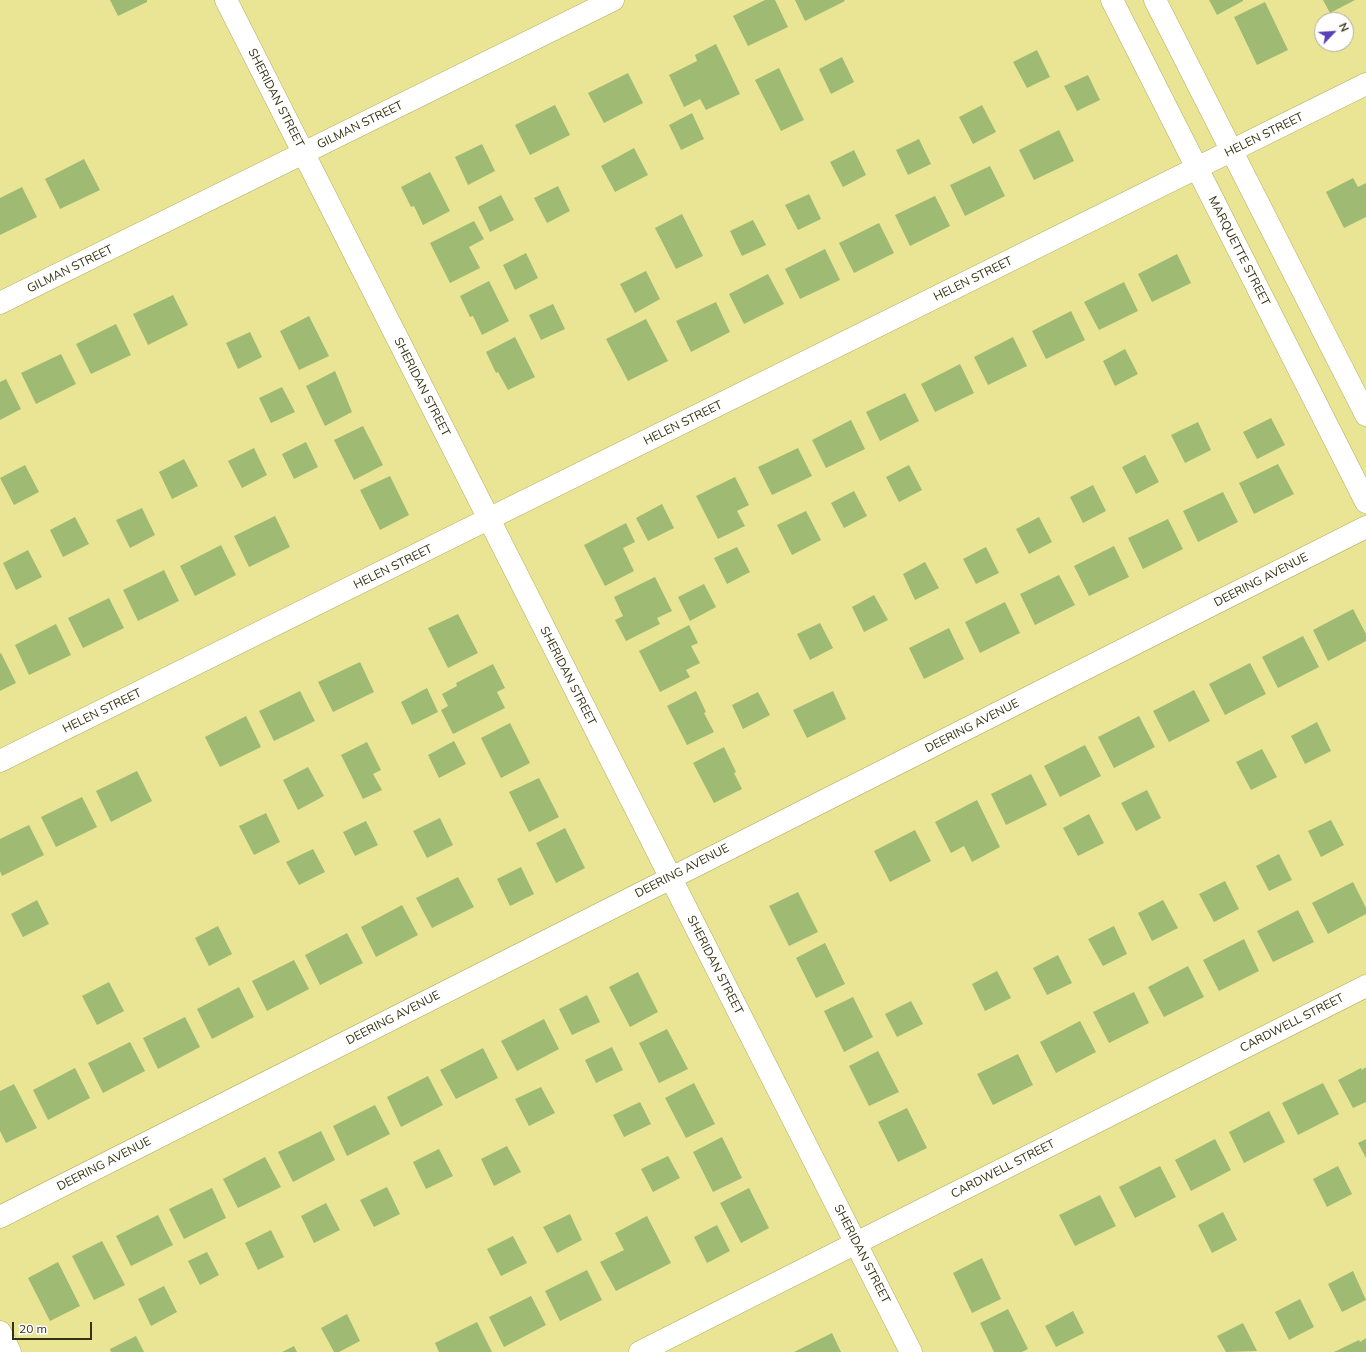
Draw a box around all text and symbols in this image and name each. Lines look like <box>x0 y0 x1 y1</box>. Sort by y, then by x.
north arrow <box>1314 12 1354 52</box>
text: N <box>1336 21 1352 34</box>
street label: SHERIDAN STREET <box>245 46 307 150</box>
street label: GILMAN STREET <box>315 98 405 152</box>
street label: HELEN STREET <box>1222 110 1306 160</box>
street label: MARQUETTE STREET <box>1205 194 1273 308</box>
street label: GILMAN STREET <box>25 242 115 296</box>
street label: HELEN STREET <box>931 254 1015 304</box>
street label: SHERIDAN STREET <box>391 335 453 439</box>
street label: HELEN STREET <box>641 398 725 448</box>
street label: HELEN STREET <box>351 542 435 592</box>
street label: DEERING AVENUE <box>1212 550 1310 610</box>
street label: SHERIDAN STREET <box>537 624 599 728</box>
street label: HELEN STREET <box>60 686 144 736</box>
street label: DEERING AVENUE <box>923 696 1021 756</box>
street label: DEERING AVENUE <box>633 841 731 901</box>
street label: SHERIDAN STREET <box>684 913 746 1017</box>
street label: DEERING AVENUE <box>344 988 442 1048</box>
street label: CARDWELL STREET <box>1238 991 1346 1055</box>
street label: DEERING AVENUE <box>55 1134 153 1194</box>
street label: CARDWELL STREET <box>949 1137 1057 1201</box>
street label: SHERIDAN STREET <box>831 1202 893 1306</box>
scale bar <box>14 1314 94 1340</box>
text: 20 m <box>19 1321 47 1336</box>

